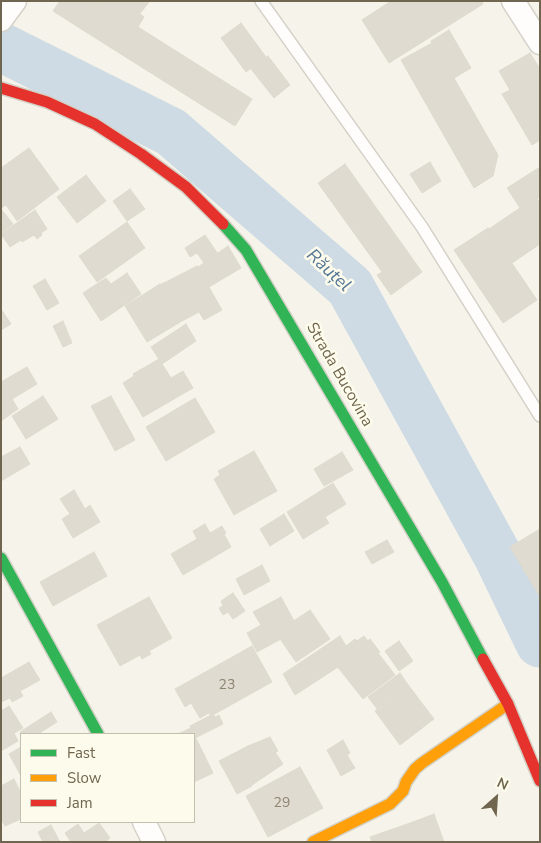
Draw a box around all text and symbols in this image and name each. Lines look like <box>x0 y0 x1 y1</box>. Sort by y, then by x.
water label: Răuțel <box>301 245 355 297</box>
street label: Strada Bucovina <box>301 320 377 430</box>
house number: 23 <box>219 678 235 694</box>
legend <box>20 733 195 823</box>
text: Fast <box>67 743 95 763</box>
text: Slow <box>67 768 101 788</box>
north arrow <box>471 773 521 823</box>
text: N <box>494 773 512 795</box>
text: Jam <box>67 793 93 813</box>
house number: 29 <box>274 796 290 812</box>

